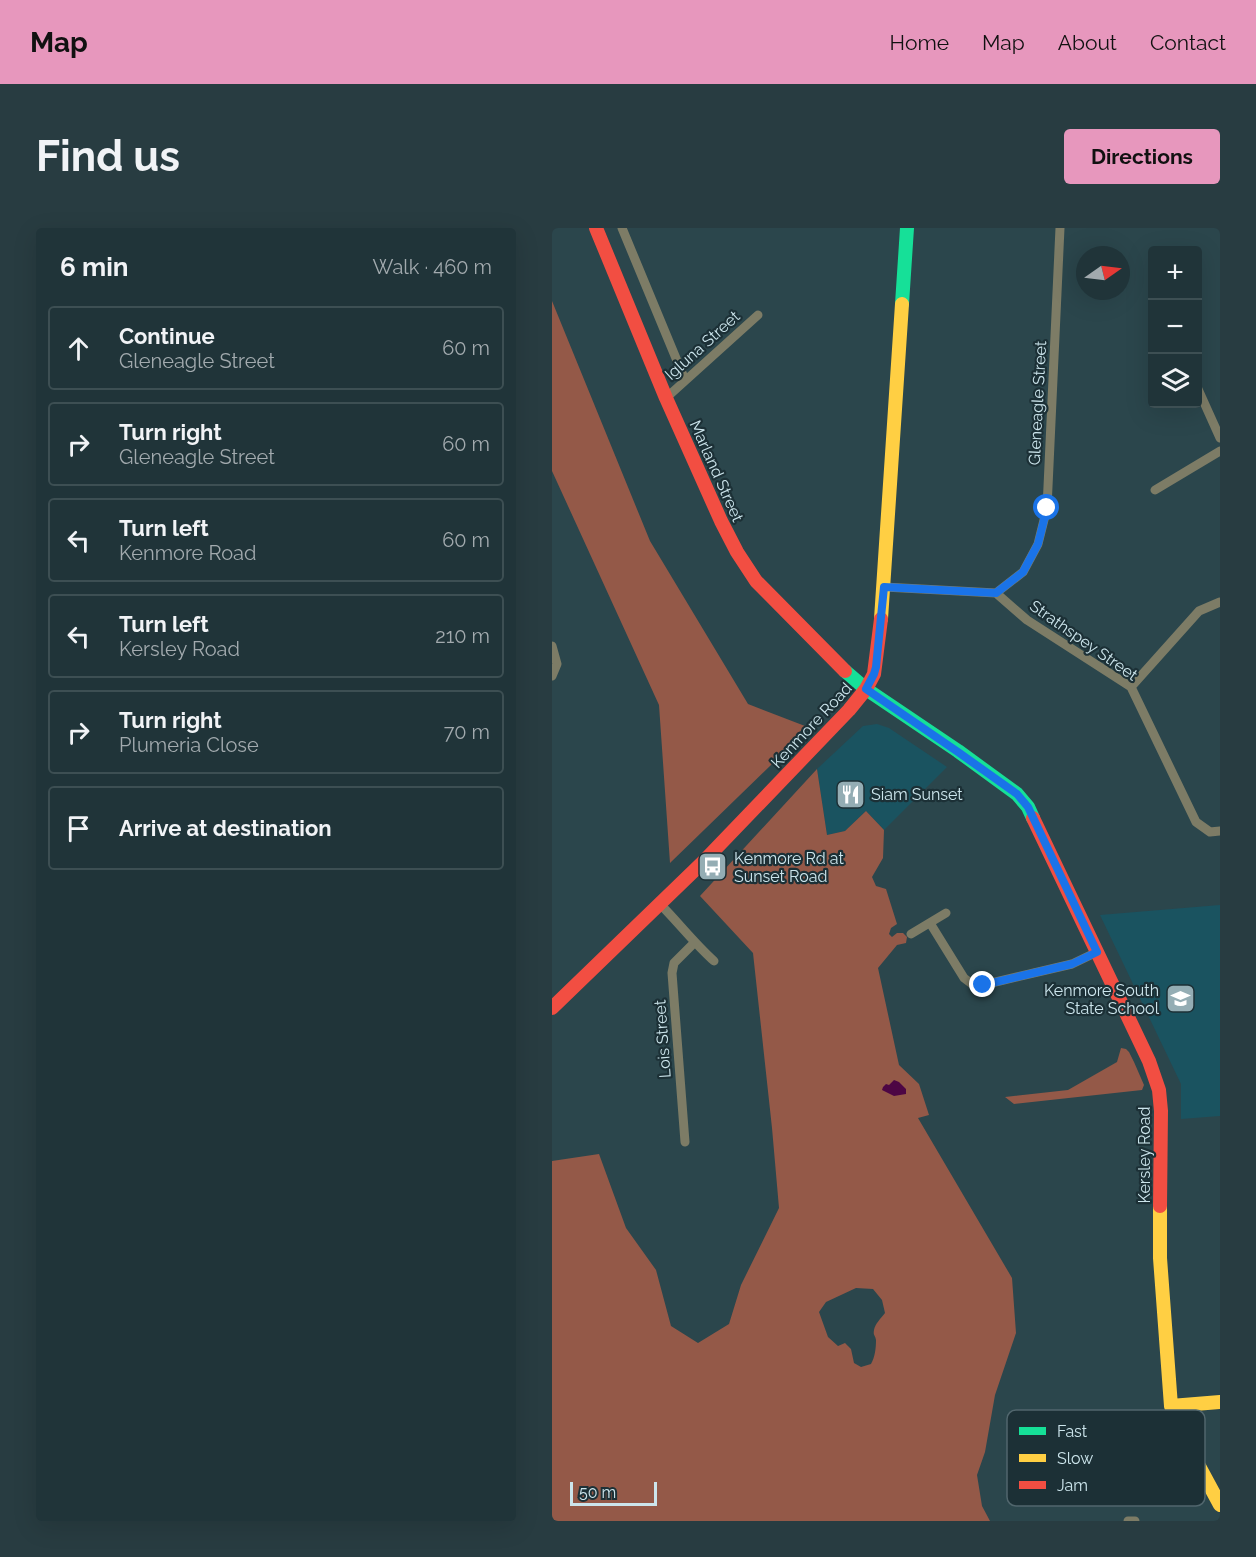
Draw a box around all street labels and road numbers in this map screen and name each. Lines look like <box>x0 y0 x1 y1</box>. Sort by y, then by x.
street label: Igluna Street <box>661 306 744 384</box>
street label: Gleneagle Street <box>1025 340 1050 466</box>
street label: Marland Street <box>686 418 748 525</box>
street label: Strathspey Street <box>1026 596 1142 685</box>
street label: Kenmore Road <box>767 679 856 772</box>
street label: Lois Street <box>650 999 675 1079</box>
street label: Kersley Road <box>1135 1107 1154 1203</box>

